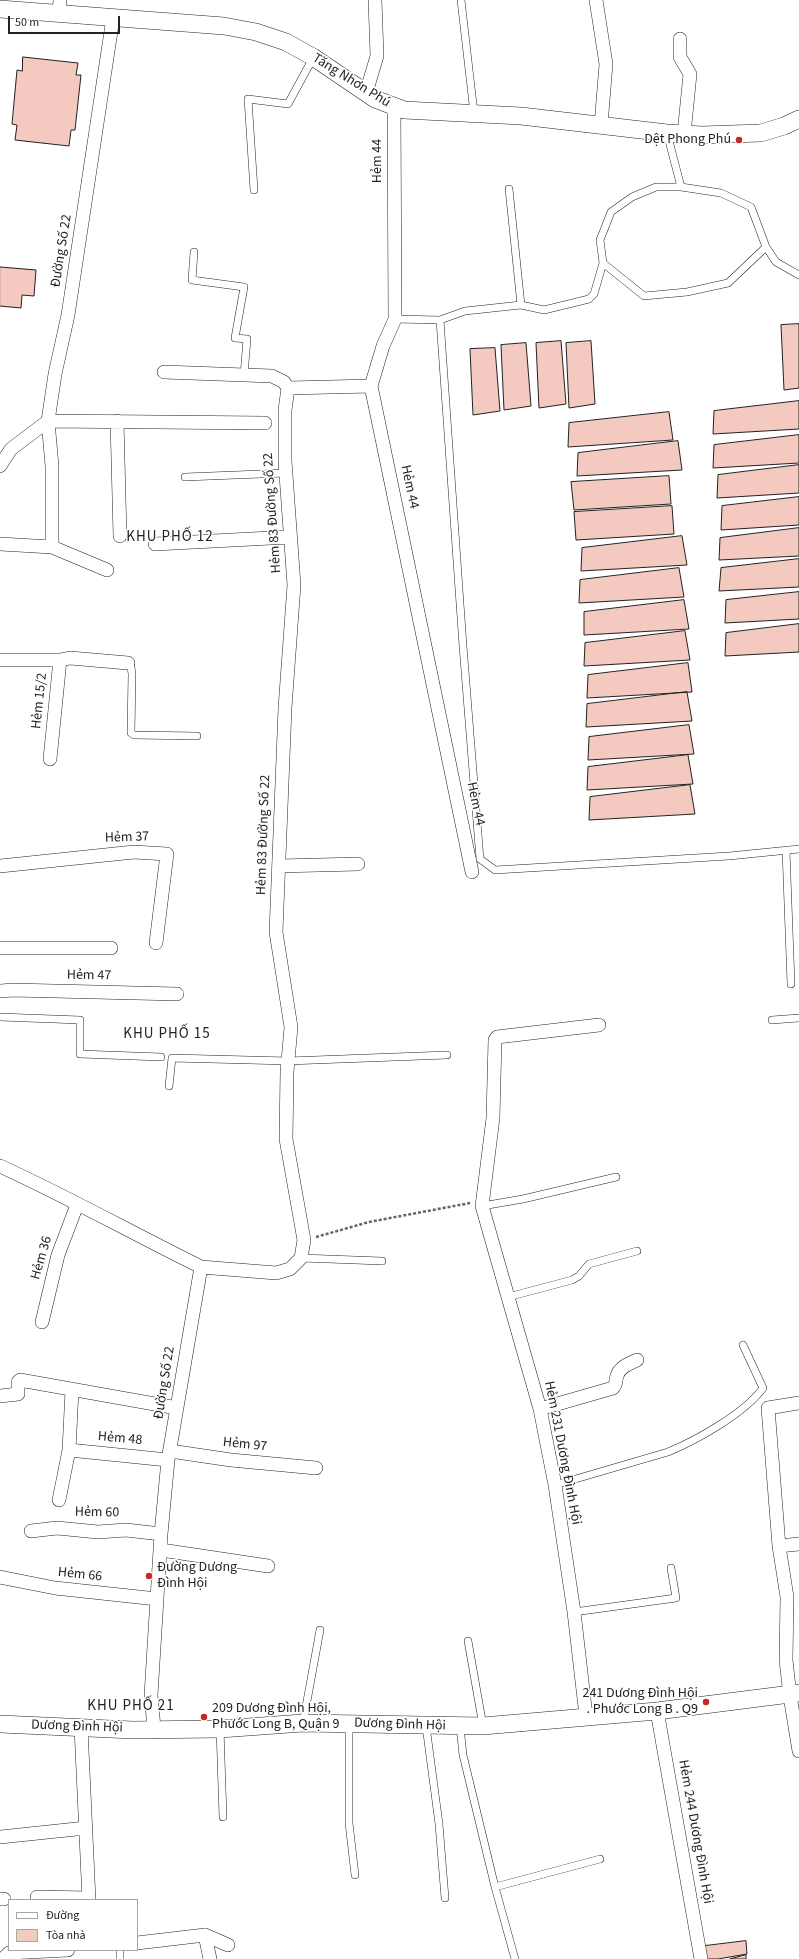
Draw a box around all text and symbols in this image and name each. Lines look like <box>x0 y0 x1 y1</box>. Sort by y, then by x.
scale bar <box>10 8 122 34</box>
text: 50 m <box>15 14 39 31</box>
street label: Tăng Nhơn Phú <box>309 50 393 112</box>
place label: Dệt Phong Phú <box>644 132 731 148</box>
marker: Dệt Phong Phú <box>734 135 744 145</box>
street label: Hẻm 44 <box>370 139 386 183</box>
street label: Đường Số 22 <box>48 213 76 289</box>
street label: Hẻm 83 Đường Số 22 <box>260 452 286 574</box>
street label: Hẻm 44 <box>396 464 422 510</box>
district label: KHU PHỐ 12 <box>126 529 214 547</box>
street label: Hẻm 15/2 <box>29 672 51 730</box>
street label: Hẻm 83 Đường Số 22 <box>254 774 274 896</box>
street label: Hẻm 44 <box>462 781 488 827</box>
street label: Hẻm 37 <box>105 829 149 847</box>
street label: Hẻm 47 <box>67 967 111 985</box>
district label: KHU PHỐ 15 <box>123 1026 211 1044</box>
street label: Hẻm 36 <box>28 1234 56 1282</box>
street label: Đường Số 22 <box>151 1345 179 1421</box>
street label: Hẻm 231 Dương Đình Hội <box>540 1380 584 1526</box>
street label: Hẻm 48 <box>97 1429 143 1449</box>
street label: Hẻm 97 <box>222 1434 268 1456</box>
street label: Hẻm 60 <box>75 1504 119 1522</box>
place label: Đường Dương Đình Hội <box>157 1560 237 1592</box>
street label: Hẻm 66 <box>57 1564 103 1586</box>
marker: Đường Dương Đình Hội <box>144 1571 154 1581</box>
place label: 241 Dương Đình Hội . Phước Long B . Q9 <box>582 1686 698 1718</box>
marker: 241 Dương Đình Hội . Phước Long B . Q9 <box>701 1697 711 1707</box>
district label: KHU PHỐ 21 <box>87 1698 175 1716</box>
place label: 209 Dương Đình Hội, Phước Long B, Quận 9 <box>212 1701 340 1734</box>
marker: 209 Dương Đình Hội, Phước Long B, Quận 9 <box>199 1712 209 1722</box>
street label: Dương Đình Hội <box>354 1715 446 1735</box>
street label: Dương Đình Hội <box>31 1717 123 1737</box>
street label: Hẻm 244 Dương Đình Hội <box>674 1759 716 1905</box>
legend <box>8 1899 138 1951</box>
text: Đường <box>46 1907 79 1924</box>
text: Tòa nhà <box>46 1927 86 1944</box>

